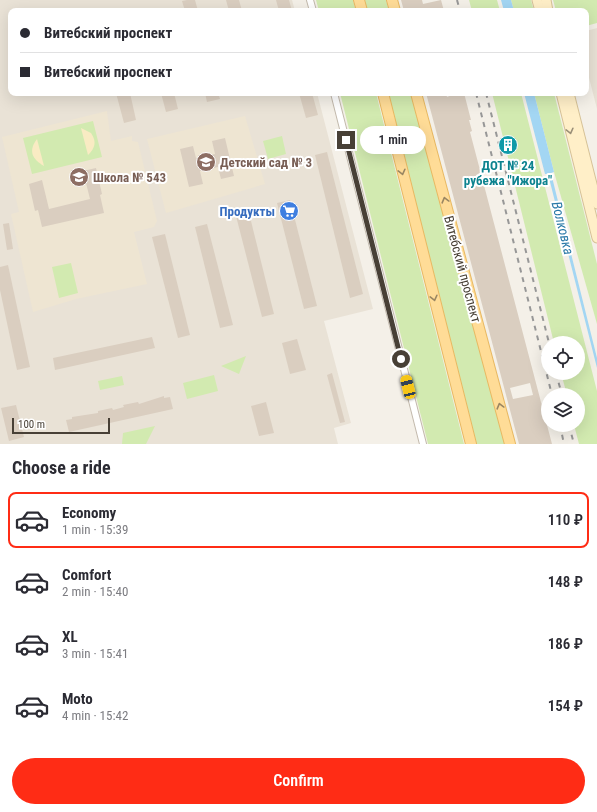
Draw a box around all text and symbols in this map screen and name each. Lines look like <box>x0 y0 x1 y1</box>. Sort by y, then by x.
text: Витебский проспект <box>44 24 172 42</box>
text: Витебский проспект <box>44 63 172 81</box>
callout: 1 min <box>360 126 426 154</box>
one-way arrow <box>565 127 574 134</box>
route end <box>337 131 355 149</box>
text: 1 min <box>379 132 407 147</box>
building icon: ДОТ № 24 рубежа "Ижора" <box>497 134 519 156</box>
school or university icon: Детский сад № 3 <box>195 151 217 173</box>
place label: Детский сад № 3 <box>220 155 312 170</box>
place label: ДОТ № 24 рубежа "Ижора" <box>464 158 552 188</box>
school or university icon: Школа № 543 <box>68 166 90 188</box>
one-way arrow <box>398 168 406 175</box>
place label: Школа № 543 <box>93 170 166 185</box>
one-way arrow <box>441 196 449 203</box>
supermarket icon: Продукты <box>278 200 300 222</box>
water label: Волковка <box>549 200 577 256</box>
place label: Продукты <box>219 204 275 219</box>
street label: Витебский проспект <box>441 214 484 324</box>
one-way arrow <box>429 294 438 301</box>
map controls <box>541 336 585 432</box>
button: locate <box>541 336 585 380</box>
route start <box>392 350 410 368</box>
car <box>399 374 417 400</box>
button: layers <box>541 388 585 432</box>
one-way arrow <box>496 403 504 410</box>
scale bar <box>12 416 110 435</box>
text: 100 m <box>18 418 45 431</box>
text: Choose a ride <box>12 457 111 478</box>
icon: car <box>14 502 50 538</box>
text: Economy <box>62 504 116 522</box>
text: 110 ₽ <box>548 511 583 529</box>
text: 1 min · 15:39 <box>62 522 128 537</box>
icon: car <box>14 564 50 600</box>
text: Comfort <box>62 566 111 584</box>
text: 148 ₽ <box>548 573 583 591</box>
text: 2 min · 15:40 <box>62 584 128 599</box>
icon: car <box>14 626 50 662</box>
text: XL <box>62 628 78 646</box>
text: 186 ₽ <box>548 635 583 653</box>
text: 3 min · 15:41 <box>62 646 128 661</box>
icon: car <box>14 688 50 724</box>
text: Moto <box>62 690 93 708</box>
text: 154 ₽ <box>548 697 583 715</box>
text: 4 min · 15:42 <box>62 708 128 723</box>
button: Confirm <box>12 758 585 804</box>

